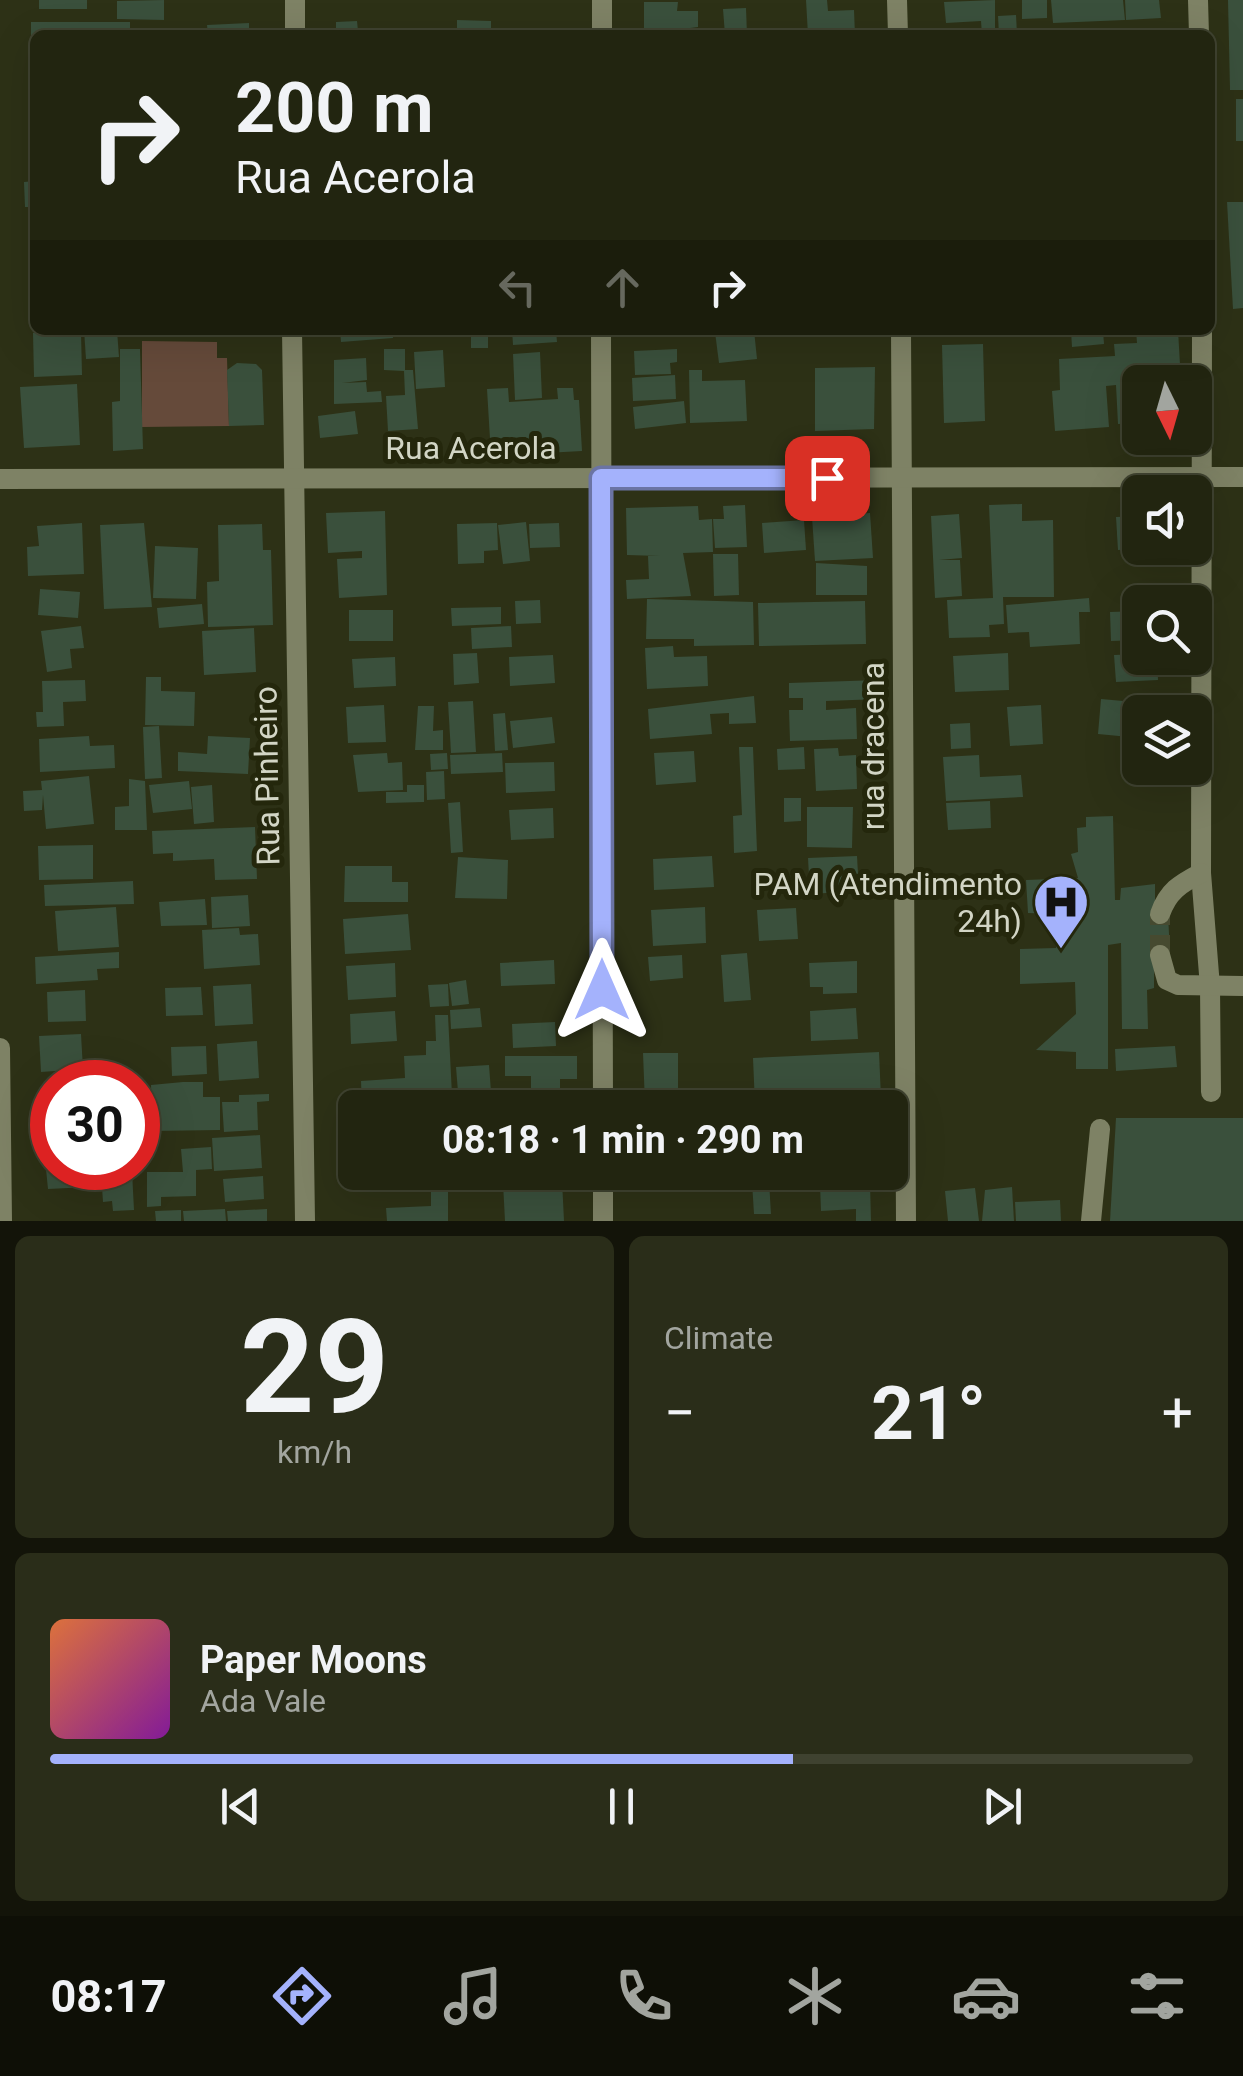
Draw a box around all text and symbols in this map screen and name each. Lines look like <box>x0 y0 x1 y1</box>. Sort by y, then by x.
text: 200 m <box>235 67 434 149</box>
icon: right <box>70 70 200 200</box>
text: Rua Acerola <box>235 151 476 204</box>
icon: left <box>490 260 545 315</box>
icon: ahead <box>595 260 650 315</box>
icon: right <box>700 260 755 315</box>
north arrow <box>1122 365 1212 455</box>
map controls <box>1122 365 1212 785</box>
street label: Rua Acerola <box>385 429 557 467</box>
pin <box>785 436 870 521</box>
icon: arrive <box>800 451 855 506</box>
button: sound <box>1122 475 1212 565</box>
button: search <box>1122 585 1212 675</box>
street label: rua dracena <box>854 662 892 830</box>
street label: Rua Pinheiro <box>246 686 288 866</box>
button: layers <box>1122 695 1212 785</box>
place label: PAM (Atendimento 24h) <box>754 865 1022 940</box>
hospital icon: PAM (Atendimento 24h) <box>1031 872 1091 951</box>
position arrow <box>550 938 654 1042</box>
speed limit sign: 30 <box>30 1060 160 1190</box>
text: 08:18 · 1 min · 290 m <box>442 1118 804 1162</box>
text: 29 <box>240 1291 389 1444</box>
text: Climate <box>664 1319 773 1357</box>
text: 21° <box>871 1369 986 1457</box>
text: − <box>664 1381 695 1445</box>
text: + <box>1162 1381 1193 1445</box>
text: km/h <box>277 1433 352 1471</box>
text: Paper Moons <box>200 1638 427 1682</box>
text: Ada Vale <box>200 1682 326 1720</box>
icon: previous <box>213 1779 268 1834</box>
icon: pause <box>594 1779 649 1834</box>
icon: next <box>975 1779 1030 1834</box>
icon: directions <box>267 1961 337 2031</box>
icon: music <box>438 1961 508 2031</box>
icon: phone <box>609 1961 679 2031</box>
icon: climate <box>780 1961 850 2031</box>
icon: car <box>951 1961 1021 2031</box>
icon: filters <box>1122 1961 1192 2031</box>
text: 08:17 <box>51 1970 166 2023</box>

